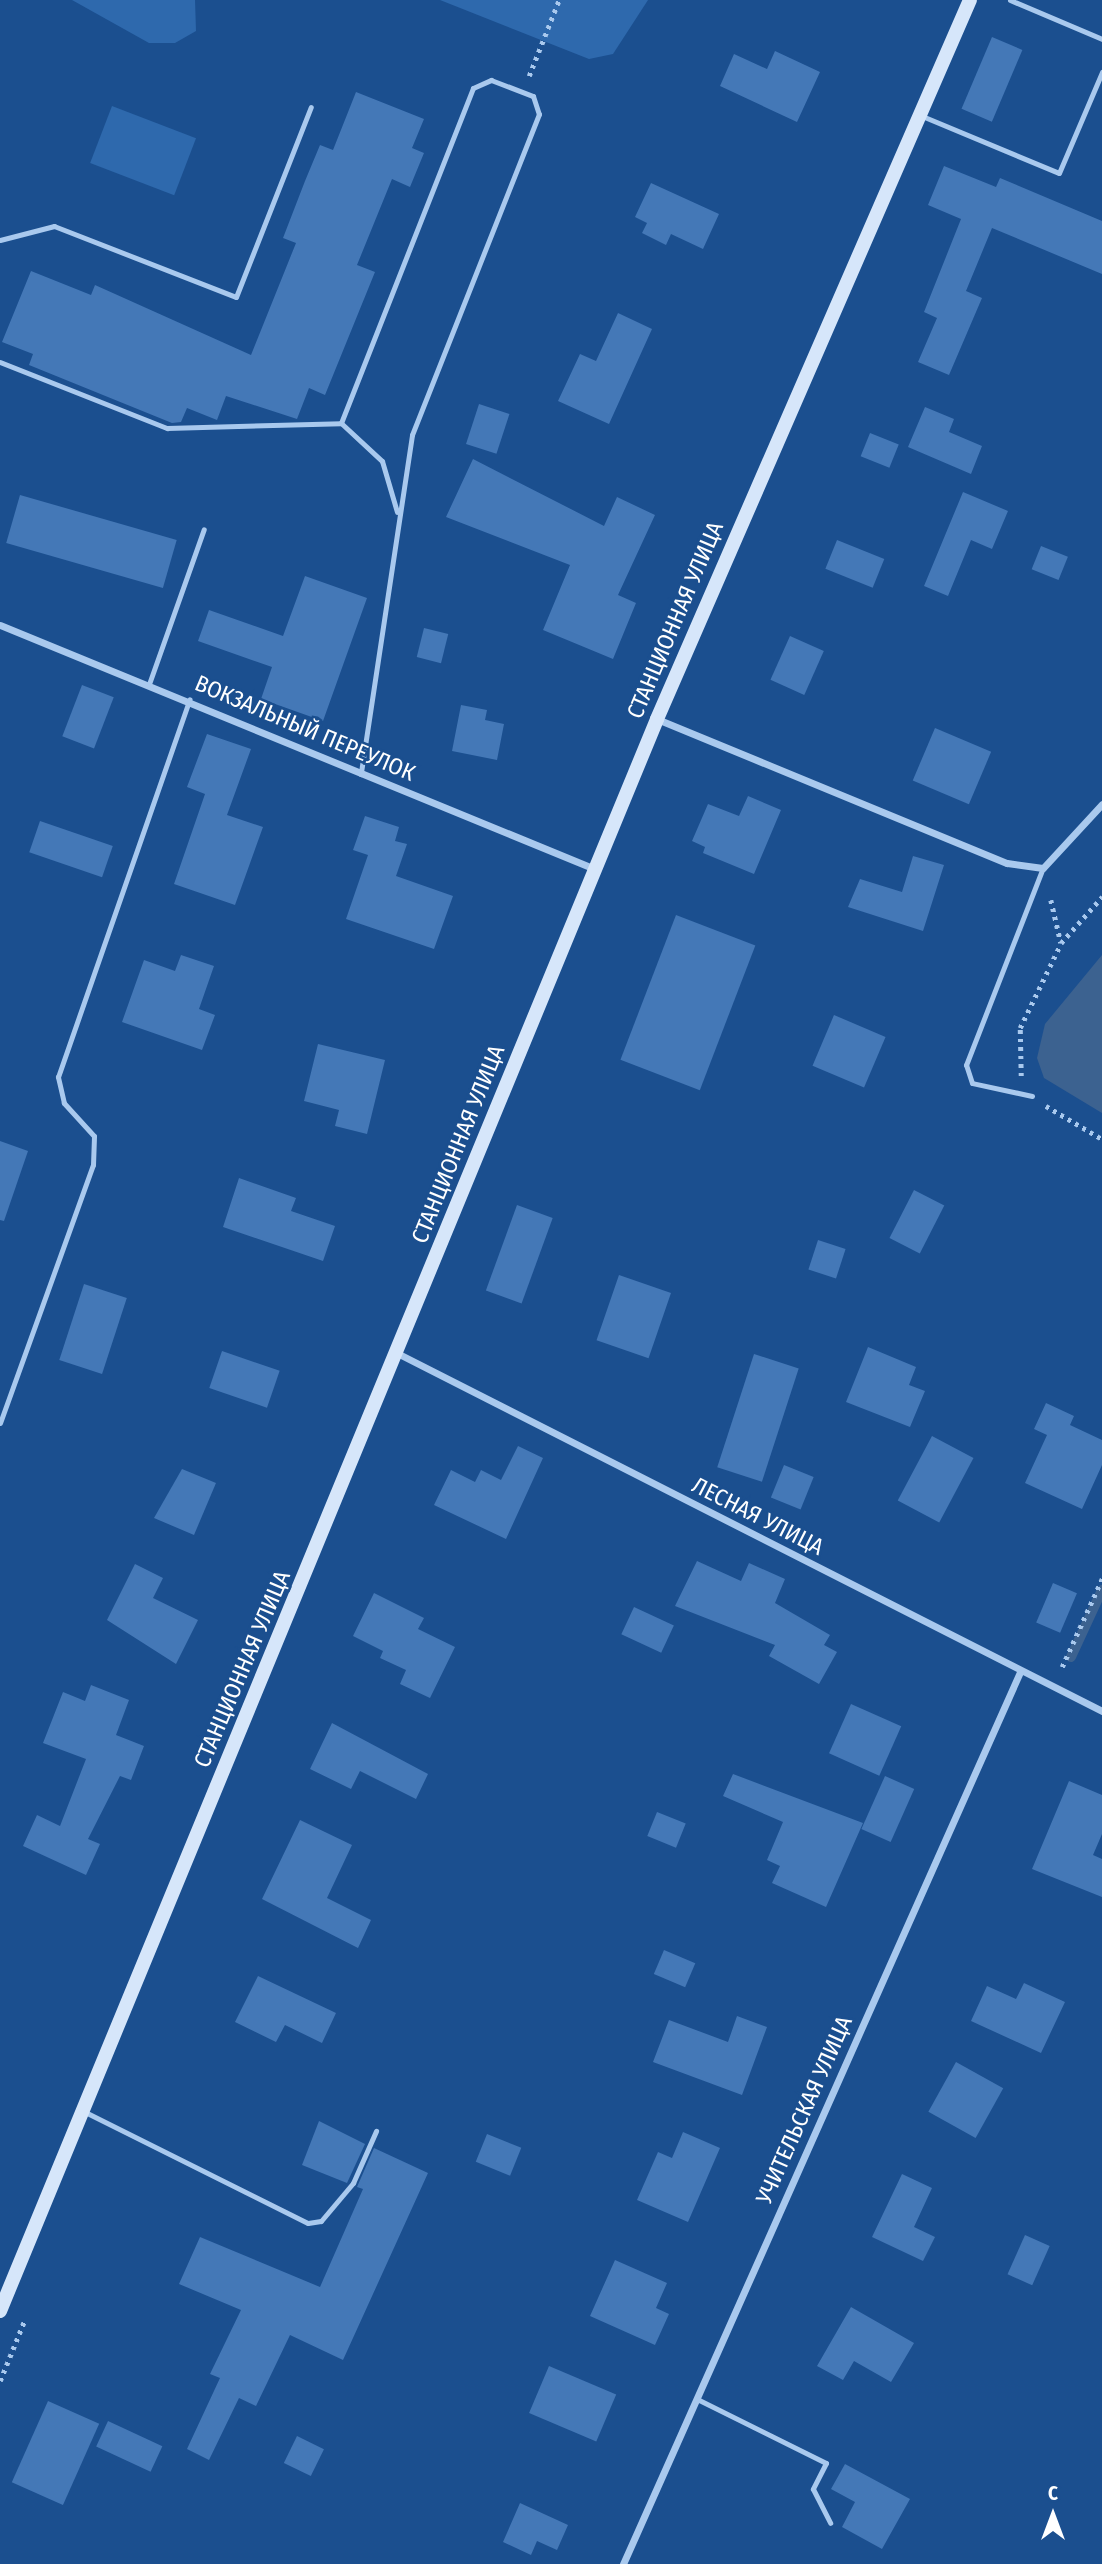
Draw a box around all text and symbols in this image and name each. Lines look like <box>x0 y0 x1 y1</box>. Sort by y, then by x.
street label: СТАНЦИОННАЯ УЛИЦА <box>621 517 729 723</box>
street label: ВОКЗАЛЬНЫЙ ПЕРЕУЛОК <box>191 669 419 787</box>
street label: СТАНЦИОННАЯ УЛИЦА <box>406 1041 510 1247</box>
street label: ЛЕСНАЯ УЛИЦА <box>688 1471 828 1561</box>
street label: СТАНЦИОННАЯ УЛИЦА <box>188 1566 296 1772</box>
street label: УЧИТЕЛЬСКАЯ УЛИЦА <box>750 2012 858 2208</box>
north arrow <box>1018 2480 1088 2550</box>
text: С <box>1048 2482 1058 2505</box>

